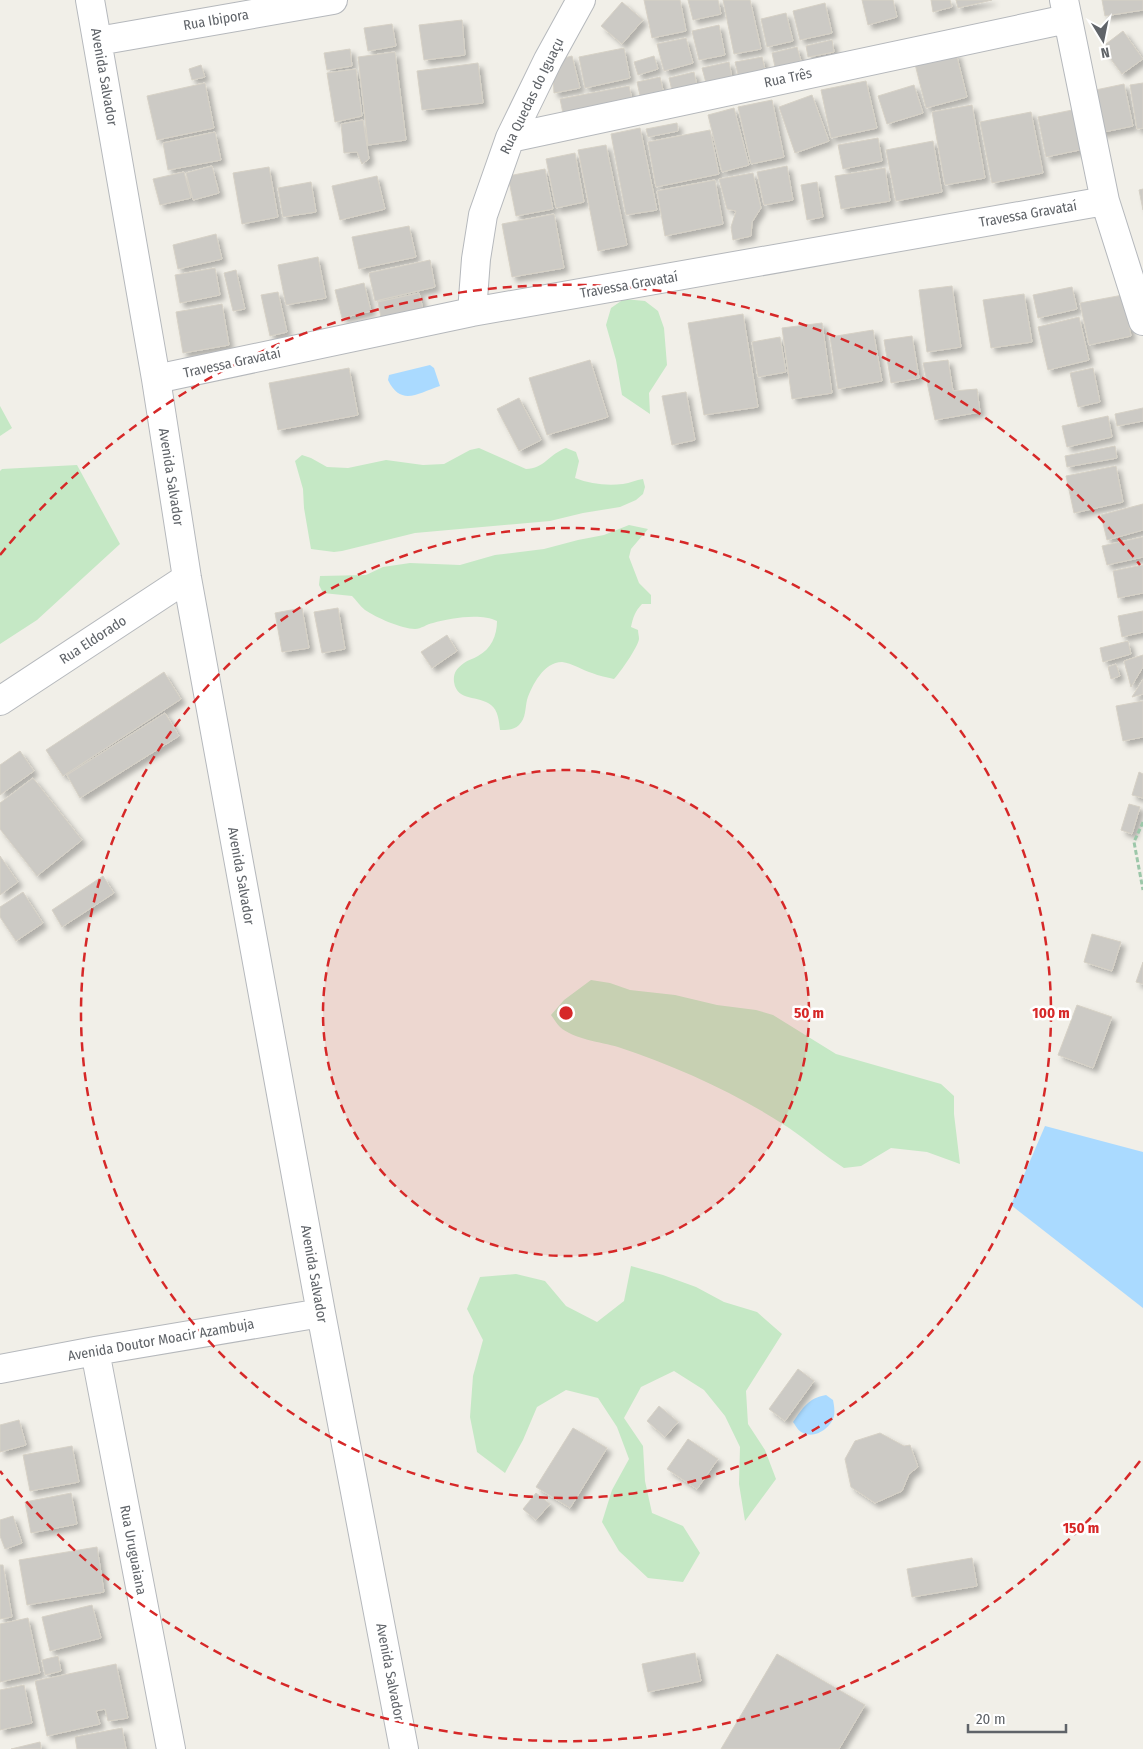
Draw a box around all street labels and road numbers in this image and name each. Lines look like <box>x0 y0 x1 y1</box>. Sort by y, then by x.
street label: Rua Ibipora <box>182 6 250 34</box>
street label: Avenida Salvador <box>87 27 121 127</box>
street label: Rua Quedas do Iguaçu <box>496 35 568 157</box>
street label: Rua Três <box>762 65 814 91</box>
street label: Travessa Gravataí <box>978 197 1079 231</box>
street label: Travessa Gravataí <box>579 268 680 302</box>
street label: Travessa Gravataí <box>182 344 283 382</box>
street label: Avenida Salvador <box>155 427 187 527</box>
street label: Rua Eldorado <box>56 612 130 668</box>
street label: Avenida Salvador <box>224 826 258 926</box>
street label: Avenida Salvador <box>297 1224 331 1324</box>
street label: Avenida Doutor Moacir Azambuja <box>66 1315 256 1365</box>
street label: Rua Uruguaiana <box>116 1504 150 1596</box>
street label: Avenida Salvador <box>372 1622 408 1722</box>

